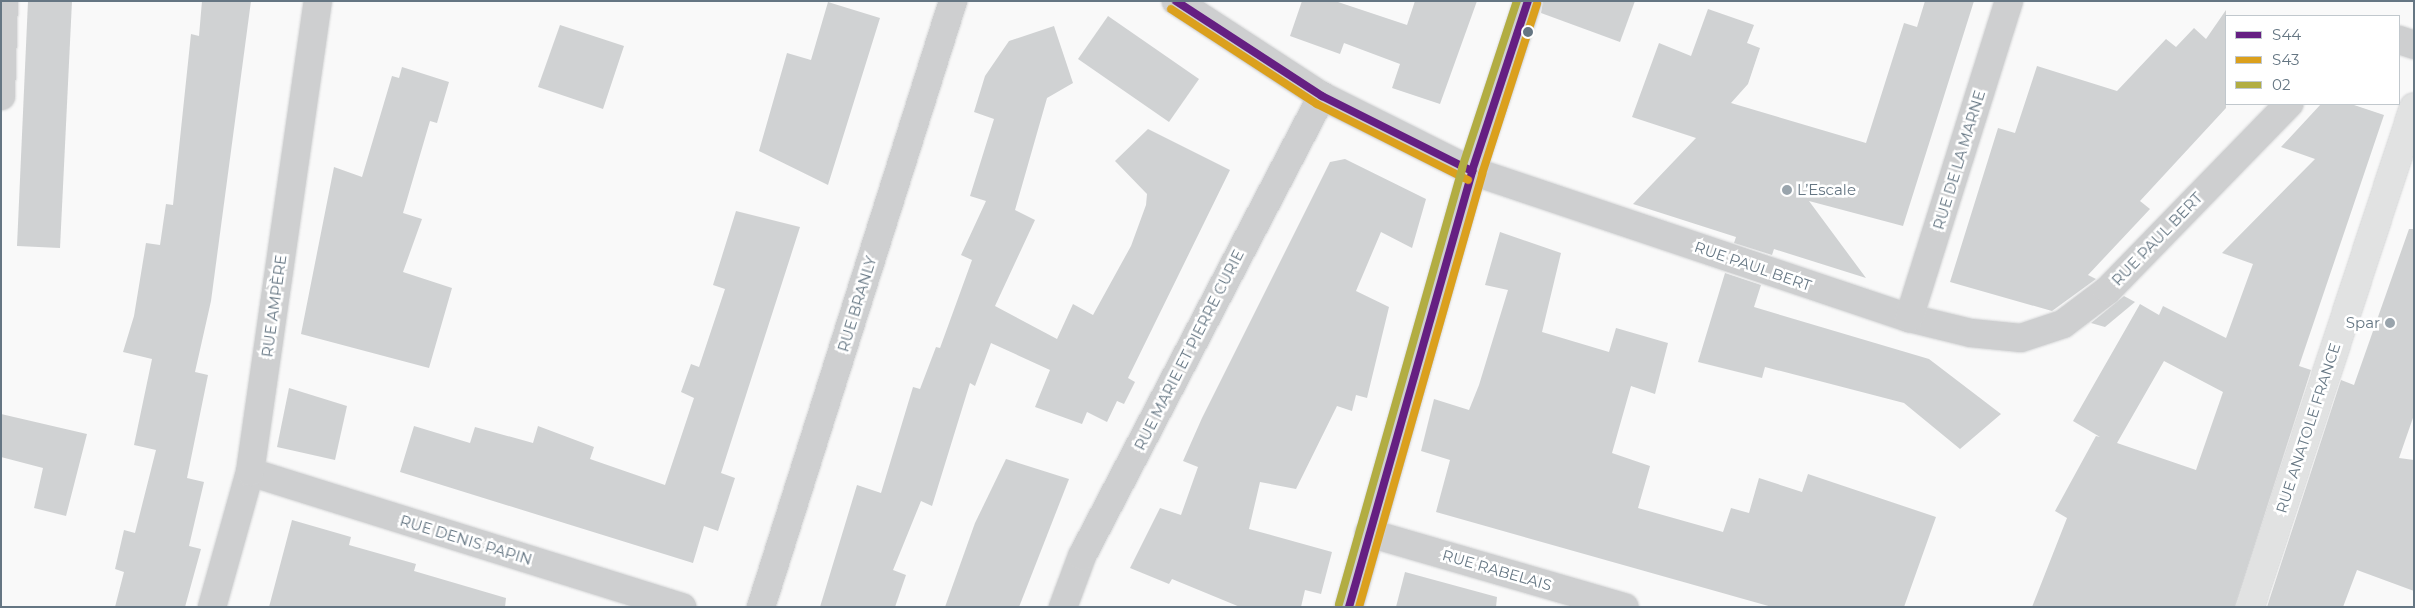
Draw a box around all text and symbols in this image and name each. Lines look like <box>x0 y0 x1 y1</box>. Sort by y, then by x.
legend <box>2225 15 2400 105</box>
text: S44 <box>2272 25 2301 44</box>
unlabelled marker <box>1523 27 1533 37</box>
text: S43 <box>2272 50 2300 69</box>
text: 02 <box>2272 75 2290 94</box>
street label: RUE DE LA MARNE <box>1929 88 1989 232</box>
place label: L’Escale <box>1797 181 1856 199</box>
marker: L’Escale <box>1781 184 1793 196</box>
street label: RUE PAUL BERT <box>2108 189 2206 289</box>
street label: RUE PAUL BERT <box>1692 238 1814 294</box>
street label: RUE MARIE ET PIERRE CURIE <box>1130 247 1248 453</box>
street label: RUE AMPÈRE <box>258 254 290 358</box>
street label: RUE BRANLY <box>834 254 880 354</box>
place label: Spar <box>2346 314 2380 332</box>
marker: Spar <box>2384 317 2396 329</box>
street label: RUE ANATOLE FRANCE <box>2272 341 2344 515</box>
street label: RUE DENIS PAPIN <box>398 511 534 569</box>
street label: RUE RABELAIS <box>1440 546 1554 594</box>

